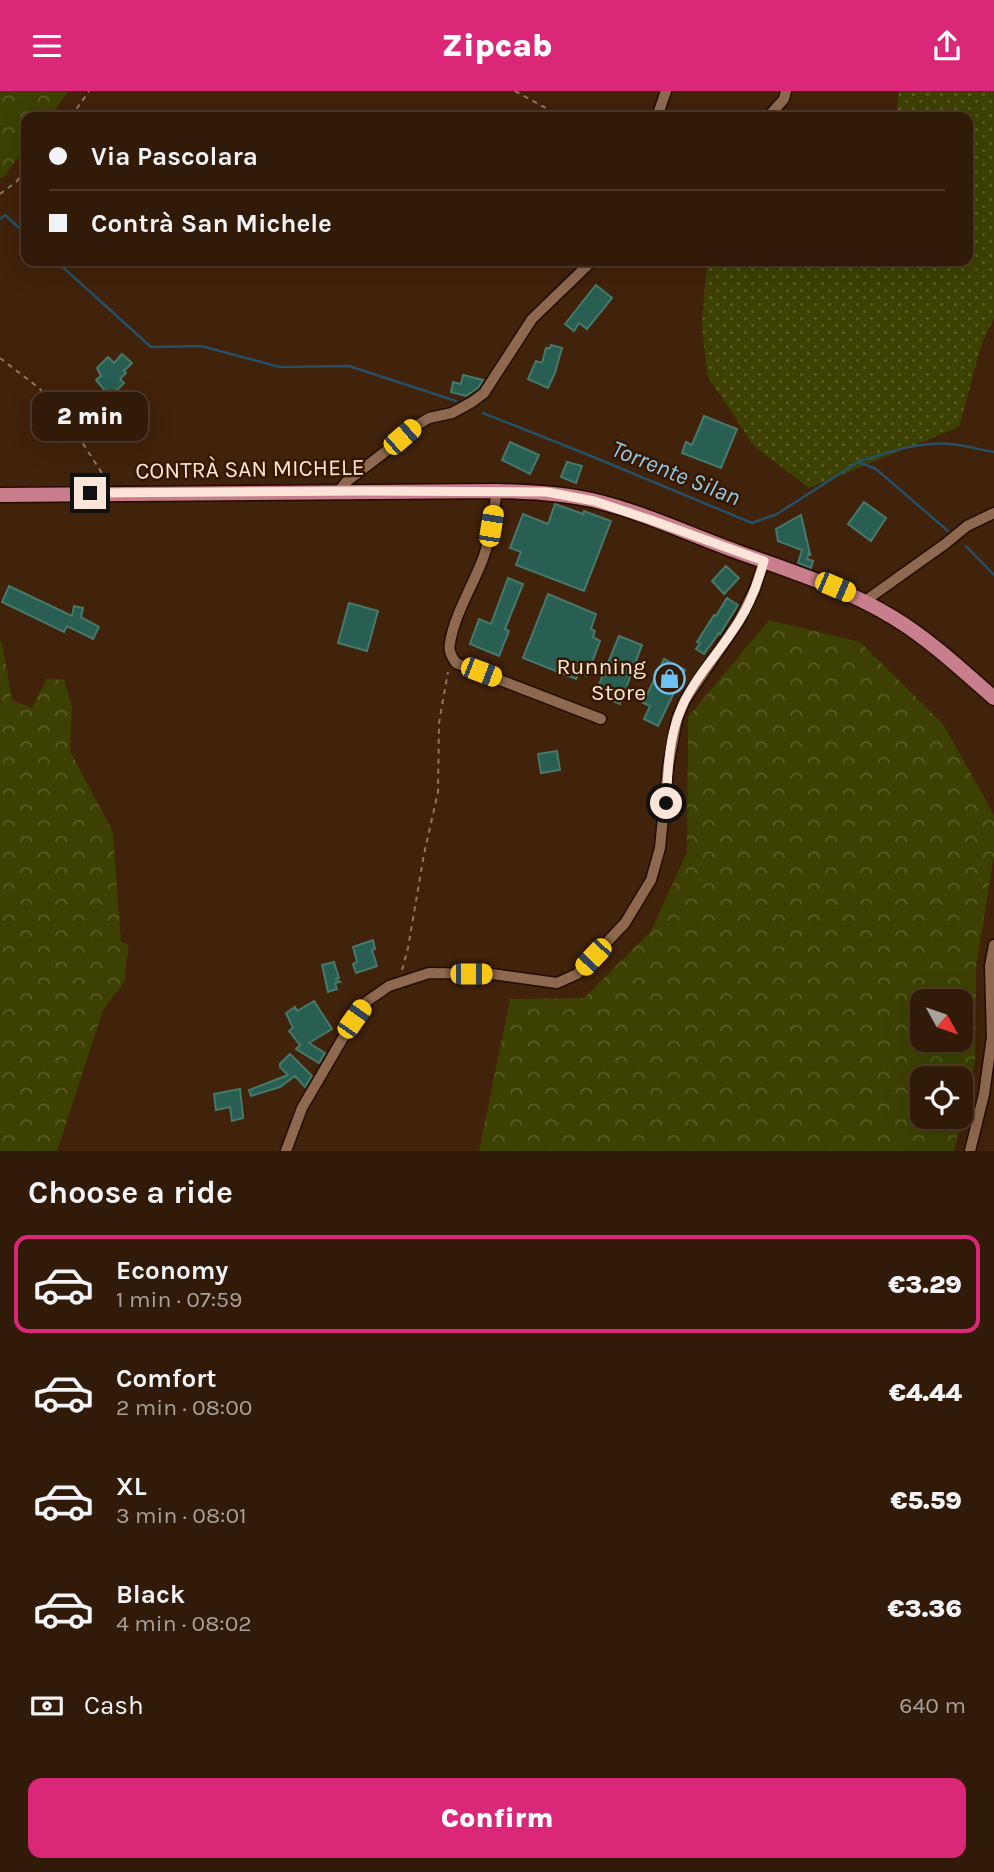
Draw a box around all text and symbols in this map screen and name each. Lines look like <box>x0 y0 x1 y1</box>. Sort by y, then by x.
icon: menu <box>28 27 66 65</box>
text: Zipcab <box>442 27 552 64</box>
icon: share <box>928 27 966 65</box>
text: Via Pascolara <box>91 141 258 172</box>
text: Contrà San Michele <box>91 208 332 239</box>
callout: 2 min <box>32 391 148 441</box>
text: 2 min <box>57 403 123 430</box>
car <box>380 415 425 459</box>
water label: Torrente Silan <box>607 434 745 512</box>
street label: CONTRÀ SAN MICHELE <box>135 454 365 484</box>
route end <box>74 477 106 509</box>
car <box>478 504 505 548</box>
car <box>812 569 859 605</box>
place label: Running Store <box>557 653 646 706</box>
car <box>458 655 505 689</box>
shop icon: Running Store <box>652 662 686 696</box>
route start <box>650 787 682 819</box>
car <box>571 934 616 980</box>
car <box>451 964 493 985</box>
north arrow <box>910 989 973 1052</box>
map controls <box>910 989 973 1129</box>
car <box>334 996 375 1042</box>
button: locate <box>910 1066 973 1129</box>
text: Choose a ride <box>28 1174 233 1211</box>
icon: car <box>32 1253 95 1316</box>
text: Economy <box>116 1255 228 1286</box>
text: €3.29 <box>888 1269 962 1300</box>
text: 1 min · 07:59 <box>116 1286 242 1313</box>
icon: car <box>32 1361 95 1424</box>
text: Comfort <box>116 1363 217 1394</box>
text: €4.44 <box>889 1377 962 1408</box>
text: 2 min · 08:00 <box>116 1394 252 1421</box>
icon: car <box>32 1469 95 1532</box>
text: XL <box>116 1471 147 1502</box>
text: €5.59 <box>890 1485 962 1516</box>
text: 3 min · 08:01 <box>116 1502 247 1529</box>
icon: car <box>32 1577 95 1640</box>
text: Black <box>116 1579 185 1610</box>
text: €3.36 <box>888 1593 962 1624</box>
text: 4 min · 08:02 <box>116 1610 252 1637</box>
icon: cash <box>28 1687 66 1725</box>
text: Cash <box>84 1690 144 1721</box>
text: 640 m <box>899 1692 966 1719</box>
button: Confirm <box>28 1778 966 1858</box>

